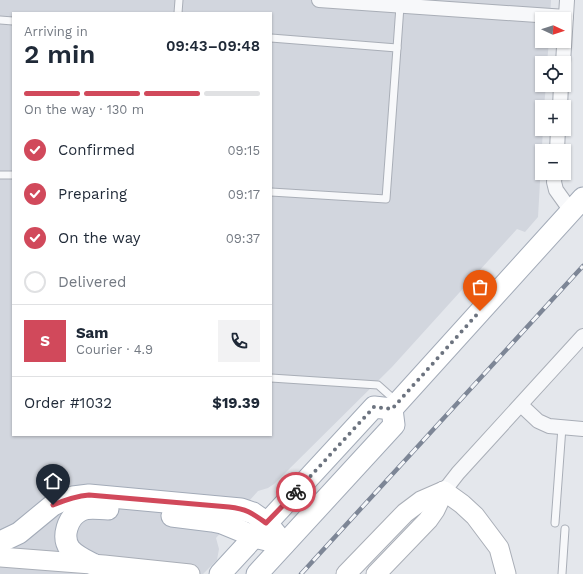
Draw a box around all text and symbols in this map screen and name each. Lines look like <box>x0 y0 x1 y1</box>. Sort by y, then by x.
north arrow <box>535 12 571 48</box>
map controls <box>535 12 571 180</box>
text: Arriving in <box>24 24 88 39</box>
text: 09:43–09:48 <box>166 37 260 55</box>
text: 2 min <box>24 39 95 69</box>
button: locate <box>535 56 571 92</box>
button: + <box>535 100 571 136</box>
text: On the way · 130 m <box>24 102 144 117</box>
icon: check <box>24 139 46 161</box>
text: Confirmed <box>58 141 135 159</box>
text: 09:15 <box>227 143 260 158</box>
button: − <box>535 144 571 180</box>
icon: check <box>24 183 46 205</box>
text: Preparing <box>58 185 127 203</box>
text: 09:17 <box>228 187 260 202</box>
icon: check <box>24 227 46 249</box>
text: On the way <box>58 229 140 247</box>
text: 09:37 <box>226 231 260 246</box>
pin <box>463 270 497 311</box>
text: Delivered <box>58 273 126 291</box>
icon: bag <box>469 276 491 298</box>
button: phone <box>218 320 260 362</box>
text: Sam <box>76 324 108 342</box>
text: S <box>40 332 50 350</box>
text: Courier · 4.9 <box>76 342 153 357</box>
text: Order #1032 <box>24 394 112 412</box>
text: $19.39 <box>212 394 260 412</box>
pin <box>36 464 70 505</box>
icon: home <box>42 470 64 492</box>
courier <box>276 472 316 512</box>
icon: bike <box>285 481 307 503</box>

